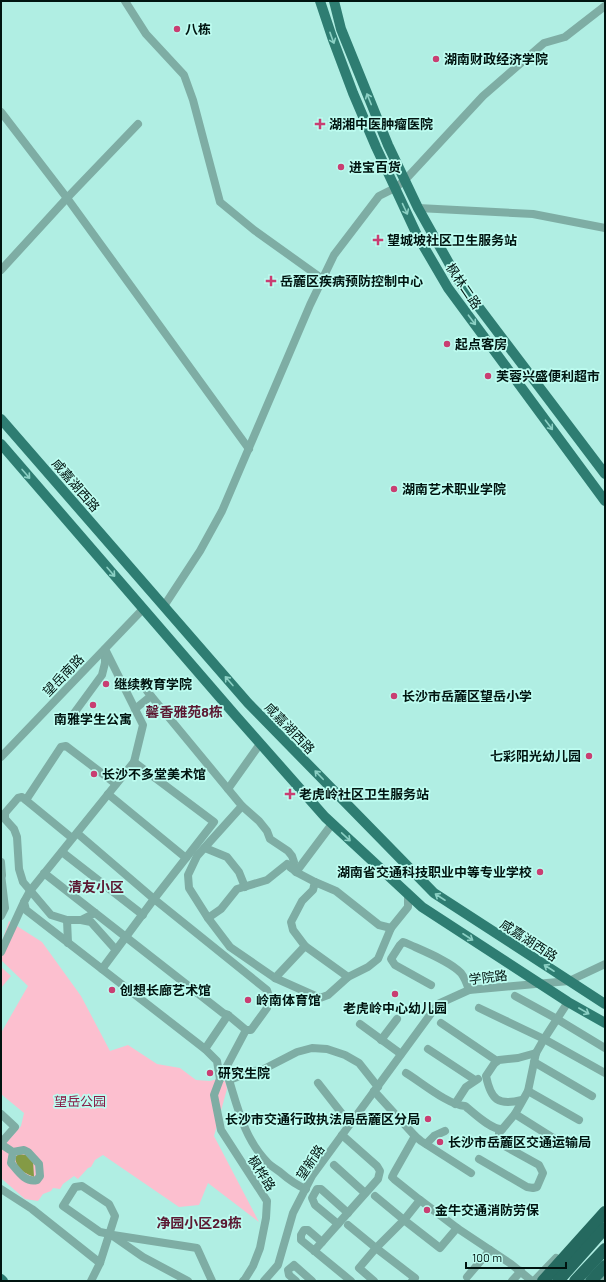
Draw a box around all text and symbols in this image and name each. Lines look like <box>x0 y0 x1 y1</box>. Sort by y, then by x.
place label: 八栋 <box>185 21 211 37</box>
marker: 八栋 <box>172 24 182 34</box>
one-way arrow <box>329 32 337 44</box>
place label: 湖南财政经济学院 <box>444 51 548 67</box>
marker: 湖南财政经济学院 <box>431 54 441 64</box>
one-way arrow <box>365 94 373 106</box>
place label: 湖湘中医肿瘤医院 <box>329 116 433 132</box>
marker: 湖湘中医肿瘤医院 <box>314 118 326 130</box>
place label: 进宝百货 <box>349 159 401 175</box>
marker: 进宝百货 <box>336 162 346 172</box>
one-way arrow <box>402 203 409 215</box>
place label: 望城坡社区卫生服务站 <box>387 232 517 248</box>
marker: 望城坡社区卫生服务站 <box>372 234 384 246</box>
street label: 枫林二路 <box>443 260 485 312</box>
place label: 岳麓区疾病预防控制中心 <box>280 273 423 289</box>
marker: 岳麓区疾病预防控制中心 <box>265 275 277 287</box>
one-way arrow <box>467 315 476 326</box>
place label: 起点客房 <box>455 336 507 352</box>
marker: 起点客房 <box>442 339 452 349</box>
place label: 芙蓉兴盛便利超市 <box>496 368 600 384</box>
marker: 芙蓉兴盛便利超市 <box>483 371 493 381</box>
one-way arrow <box>545 419 553 430</box>
street label: 咸嘉湖西路 <box>49 455 103 515</box>
one-way arrow <box>22 469 31 479</box>
place label: 湖南艺术职业学院 <box>402 481 506 497</box>
marker: 湖南艺术职业学院 <box>389 484 399 494</box>
one-way arrow <box>107 567 116 578</box>
street label: 望岳南路 <box>39 651 87 699</box>
place label: 继续教育学院 <box>114 676 192 692</box>
one-way arrow <box>225 677 234 687</box>
marker: 继续教育学院 <box>101 679 111 689</box>
place label: 长沙市岳麓区望岳小学 <box>402 688 532 704</box>
marker: 长沙市岳麓区望岳小学 <box>389 691 399 701</box>
street label: 咸嘉湖西路 <box>262 699 318 757</box>
marker: 南雅学生公寓 <box>88 700 98 710</box>
district label: 馨香雅苑8栋 <box>145 703 223 720</box>
place label: 南雅学生公寓 <box>54 711 132 727</box>
place label: 七彩阳光幼儿园 <box>490 748 581 764</box>
marker: 七彩阳光幼儿园 <box>584 751 594 761</box>
place label: 长沙不多堂美术馆 <box>102 766 206 782</box>
marker: 长沙不多堂美术馆 <box>89 769 99 779</box>
one-way arrow <box>314 770 323 780</box>
place label: 老虎岭社区卫生服务站 <box>299 786 429 802</box>
marker: 老虎岭社区卫生服务站 <box>284 788 296 800</box>
one-way arrow <box>341 832 351 842</box>
place label: 湖南省交通科技职业中等专业学校 <box>337 864 532 880</box>
marker: 湖南省交通科技职业中等专业学校 <box>535 867 545 877</box>
district label: 清友小区 <box>68 878 124 895</box>
one-way arrow <box>434 893 446 901</box>
street label: 咸嘉湖西路 <box>497 916 561 964</box>
one-way arrow <box>462 933 473 941</box>
one-way arrow <box>544 964 555 972</box>
street label: 学院路 <box>468 967 508 987</box>
place label: 创想长廊艺术馆 <box>120 982 211 998</box>
marker: 创想长廊艺术馆 <box>107 985 117 995</box>
marker: 老虎岭中心幼儿园 <box>390 989 400 999</box>
place label: 岭南体育馆 <box>256 992 321 1008</box>
marker: 岭南体育馆 <box>243 995 253 1005</box>
place label: 老虎岭中心幼儿园 <box>343 1000 447 1016</box>
one-way arrow <box>578 1008 590 1015</box>
place label: 研究生院 <box>218 1065 270 1081</box>
marker: 研究生院 <box>205 1068 215 1078</box>
park label: 望岳公园 <box>54 1093 106 1109</box>
place label: 长沙市交通行政执法局岳麓区分局 <box>225 1111 420 1127</box>
marker: 长沙市交通行政执法局岳麓区分局 <box>423 1114 433 1124</box>
place label: 长沙市岳麓区交通运输局 <box>448 1134 591 1150</box>
marker: 长沙市岳麓区交通运输局 <box>435 1137 445 1147</box>
street label: 望新路 <box>292 1141 328 1183</box>
street label: 枫桦路 <box>245 1152 279 1194</box>
place label: 金牛交通消防劳保 <box>435 1202 539 1218</box>
marker: 金牛交通消防劳保 <box>422 1205 432 1215</box>
district label: 净园小区29栋 <box>156 1214 242 1231</box>
scale bar <box>466 1244 566 1270</box>
text: 100 m <box>472 1250 502 1264</box>

